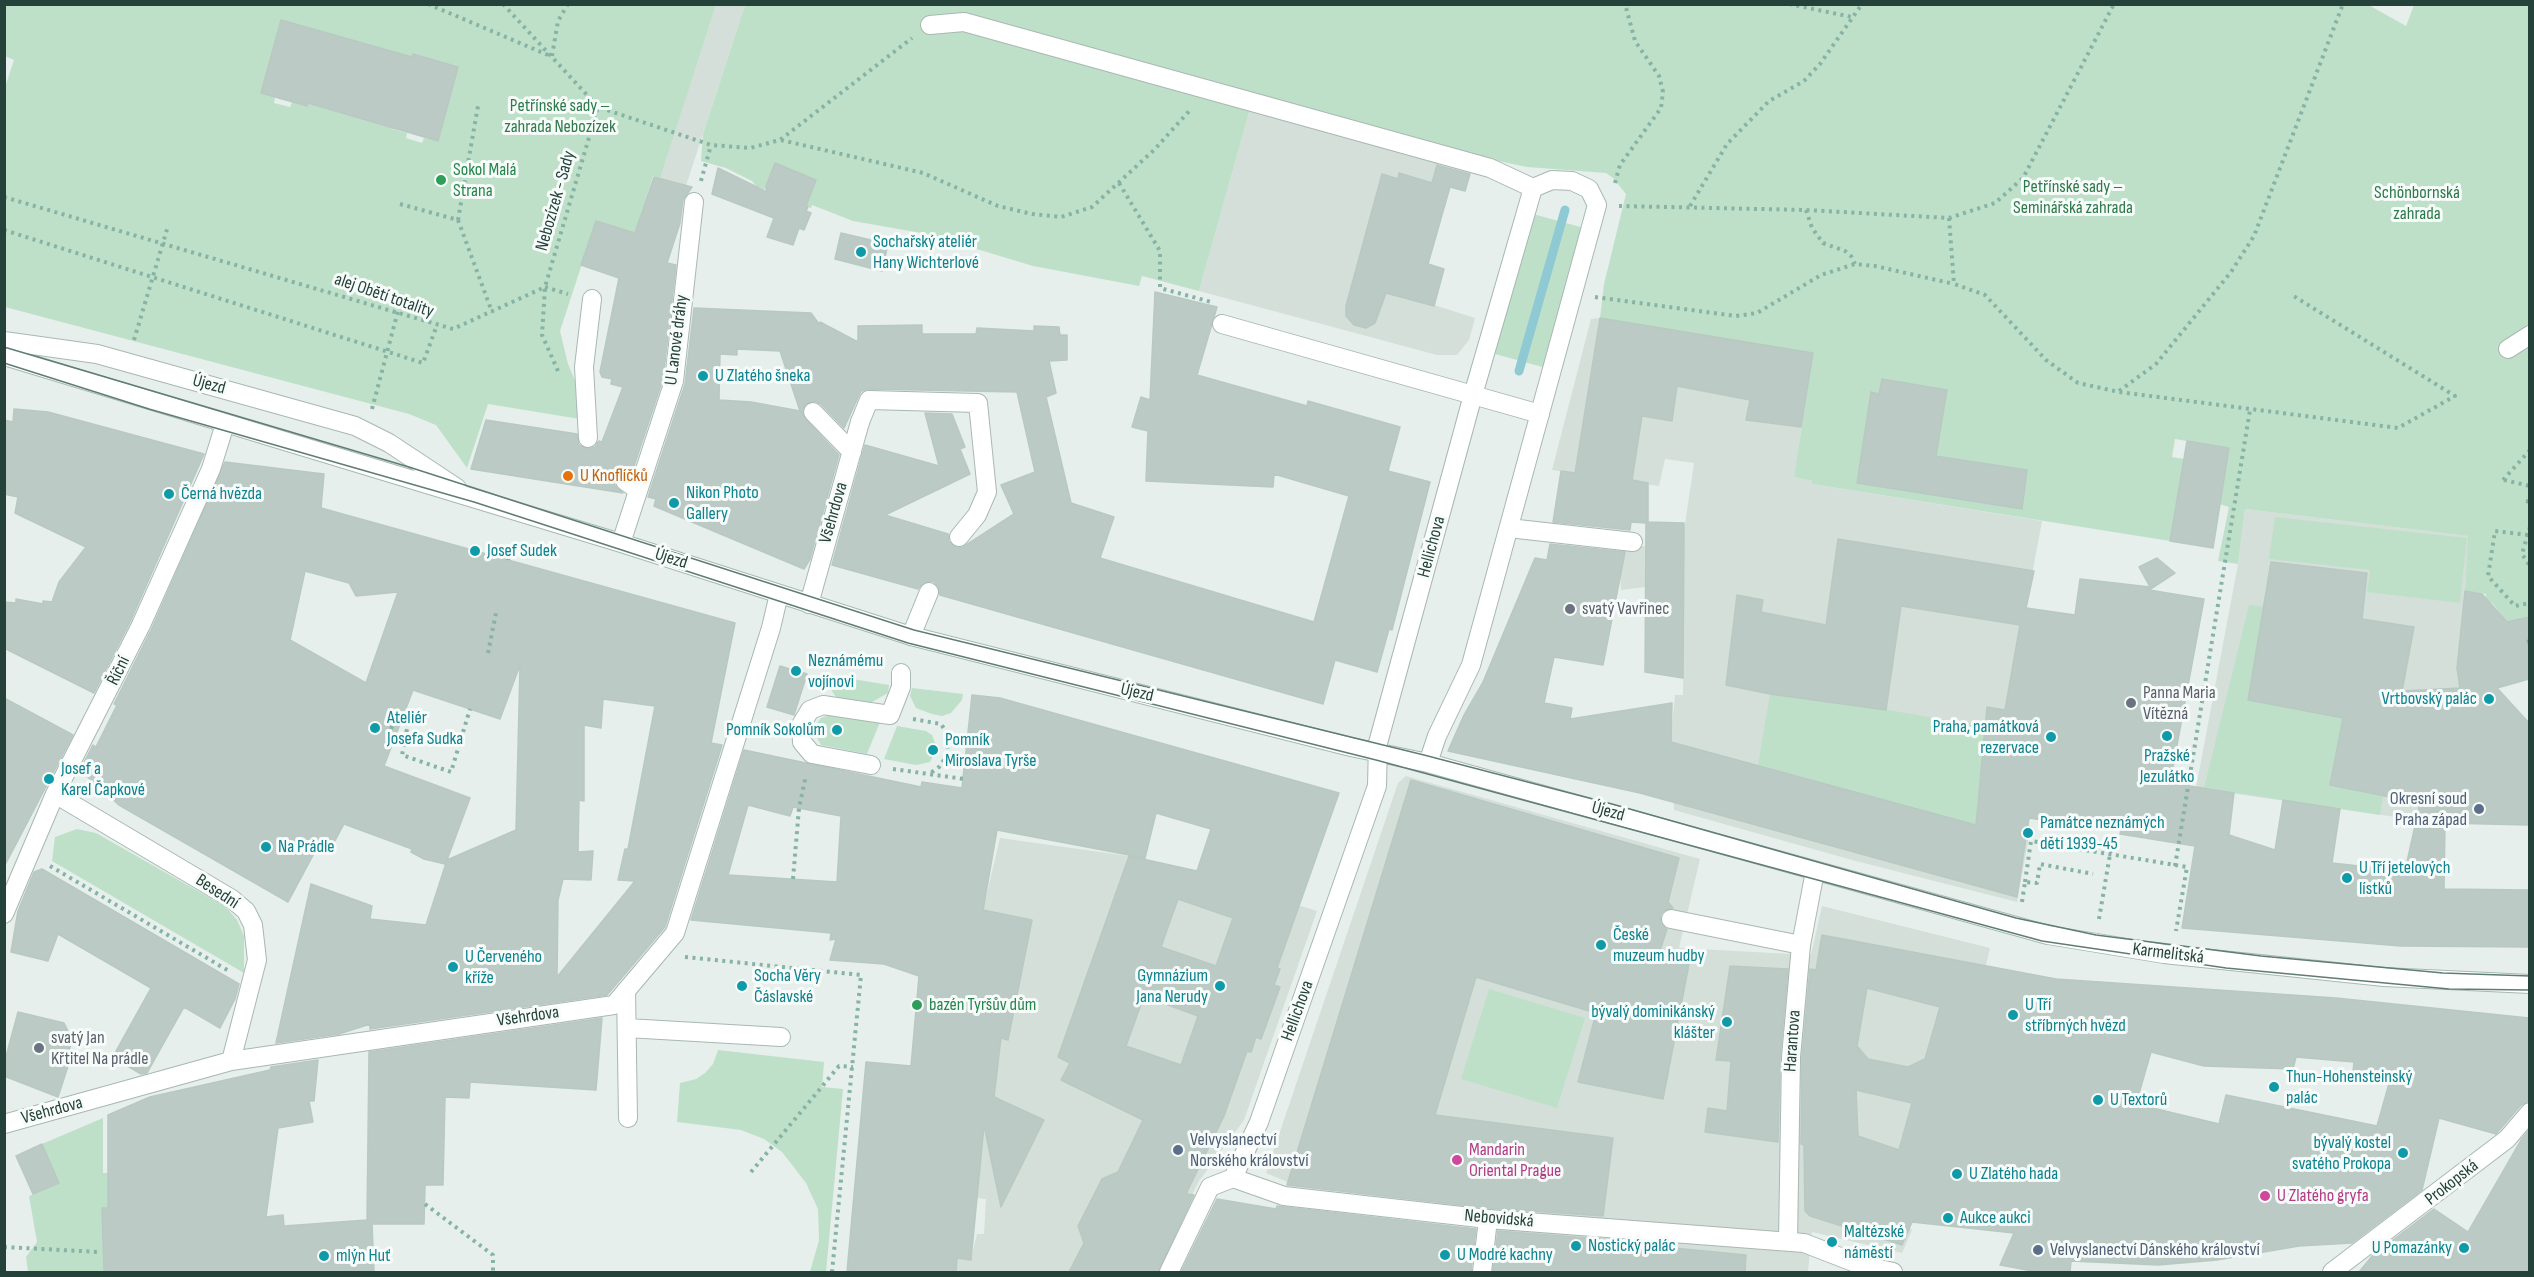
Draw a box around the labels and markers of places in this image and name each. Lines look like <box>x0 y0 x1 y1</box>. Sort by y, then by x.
place label: Sokol Malá Strana <box>453 159 516 201</box>
marker: Sokol Malá Strana <box>434 173 448 187</box>
place label: Sochařský ateliér Hany Wichterlové <box>873 231 979 274</box>
marker: Sochařský ateliér Hany Wichterlové <box>854 245 868 259</box>
place label: U Zlatého šneka <box>715 365 810 387</box>
marker: U Zlatého šneka <box>696 369 710 383</box>
place label: U Knoflíčků <box>580 465 648 487</box>
marker: U Knoflíčků <box>561 469 575 483</box>
place label: Nikon Photo Gallery <box>686 482 759 524</box>
place label: Černá hvězda <box>181 483 262 505</box>
marker: Černá hvězda <box>162 487 176 501</box>
marker: Nikon Photo Gallery <box>667 496 681 510</box>
place label: Josef Sudek <box>487 540 557 562</box>
marker: Josef Sudek <box>468 544 482 558</box>
place label: svatý Vavřinec <box>1582 598 1669 620</box>
marker: svatý Vavřinec <box>1563 602 1577 616</box>
place label: Neznámému vojínovi <box>808 650 883 692</box>
marker: Neznámému vojínovi <box>789 664 803 678</box>
place label: Panna Maria Vítězná <box>2143 682 2216 724</box>
place label: Vrtbovský palác <box>2382 688 2477 710</box>
marker: Vrtbovský palác <box>2482 692 2496 706</box>
marker: Panna Maria Vítězná <box>2124 696 2138 710</box>
place label: Ateliér Josefa Sudka <box>387 707 463 750</box>
place label: Praha, památková rezervace <box>1933 716 2039 758</box>
place label: Pomník Sokolům <box>726 719 825 741</box>
marker: Ateliér Josefa Sudka <box>368 721 382 735</box>
marker: Pomník Sokolům <box>830 723 844 737</box>
place label: Pomník Miroslava Tyrše <box>945 729 1037 771</box>
marker: Pražské Jezulátko <box>2160 729 2174 743</box>
marker: Praha, památková rezervace <box>2044 730 2058 744</box>
marker: Pomník Miroslava Tyrše <box>926 743 940 757</box>
place label: Pražské Jezulátko <box>2140 745 2194 788</box>
place label: Josef a Karel Čapkové <box>61 758 145 800</box>
marker: Josef a Karel Čapkové <box>42 772 56 786</box>
place label: Okresní soud Praha západ <box>2390 788 2467 830</box>
marker: Okresní soud Praha západ <box>2472 802 2486 816</box>
place label: Památce neznámých dětí 1939-45 <box>2040 812 2165 854</box>
marker: Památce neznámých dětí 1939-45 <box>2021 826 2035 840</box>
place label: Na Prádle <box>278 836 334 858</box>
marker: Na Prádle <box>259 840 273 854</box>
place label: U Tří jetelových lístků <box>2359 857 2450 900</box>
marker: U Tří jetelových lístků <box>2340 871 2354 885</box>
place label: České muzeum hudby <box>1613 924 1704 966</box>
marker: České muzeum hudby <box>1594 938 1608 952</box>
place label: U Červeného kříže <box>465 946 542 988</box>
marker: U Červeného kříže <box>446 960 460 974</box>
place label: Socha Věry Čáslavské <box>754 965 821 1008</box>
place label: Gymnázium Jana Nerudy <box>1136 965 1208 1008</box>
marker: Socha Věry Čáslavské <box>735 979 749 993</box>
marker: Gymnázium Jana Nerudy <box>1213 979 1227 993</box>
place label: bazén Tyršův dům <box>929 994 1036 1016</box>
place label: U Tří stříbrných hvězd <box>2025 994 2126 1036</box>
marker: bazén Tyršův dům <box>910 998 924 1012</box>
place label: bývalý dominikánský klášter <box>1591 1001 1715 1044</box>
marker: U Tří stříbrných hvězd <box>2006 1008 2020 1022</box>
marker: bývalý dominikánský klášter <box>1720 1015 1734 1029</box>
place label: svatý Jan Křtitel Na prádle <box>51 1027 148 1070</box>
marker: svatý Jan Křtitel Na prádle <box>32 1041 46 1055</box>
place label: Thun-Hohensteinský palác <box>2286 1066 2412 1108</box>
marker: Thun-Hohensteinský palác <box>2267 1080 2281 1094</box>
place label: U Textorů <box>2110 1089 2167 1111</box>
marker: U Textorů <box>2091 1093 2105 1107</box>
place label: Velvyslanectví Norského království <box>1190 1129 1308 1172</box>
place label: bývalý kostel svatého Prokopa <box>2292 1132 2391 1174</box>
place label: Mandarin Oriental Prague <box>1469 1139 1561 1182</box>
marker: Velvyslanectví Norského království <box>1171 1143 1185 1157</box>
marker: bývalý kostel svatého Prokopa <box>2396 1146 2410 1160</box>
marker: Mandarin Oriental Prague <box>1450 1153 1464 1167</box>
place label: U Zlatého hada <box>1969 1163 2058 1185</box>
marker: U Zlatého hada <box>1950 1167 1964 1181</box>
place label: U Zlatého gryfa <box>2277 1185 2369 1207</box>
marker: U Zlatého gryfa <box>2258 1189 2272 1203</box>
place label: Aukce aukci <box>1960 1207 2031 1229</box>
marker: Aukce aukci <box>1941 1211 1955 1225</box>
place label: Maltézské náměstí <box>1844 1221 1904 1264</box>
place label: Nostický palác <box>1588 1235 1676 1257</box>
marker: Maltézské náměstí <box>1825 1235 1839 1249</box>
place label: U Pomazánky <box>2372 1237 2452 1259</box>
marker: Nostický palác <box>1569 1239 1583 1253</box>
place label: Velvyslanectví Dánského království <box>2050 1239 2260 1261</box>
marker: U Pomazánky <box>2457 1241 2471 1255</box>
marker: Velvyslanectví Dánského království <box>2031 1243 2045 1257</box>
place label: U Modré kachny <box>1457 1244 1553 1266</box>
place label: mlýn Huť <box>336 1245 391 1267</box>
marker: U Modré kachny <box>1438 1248 1452 1262</box>
marker: mlýn Huť <box>317 1249 331 1263</box>

